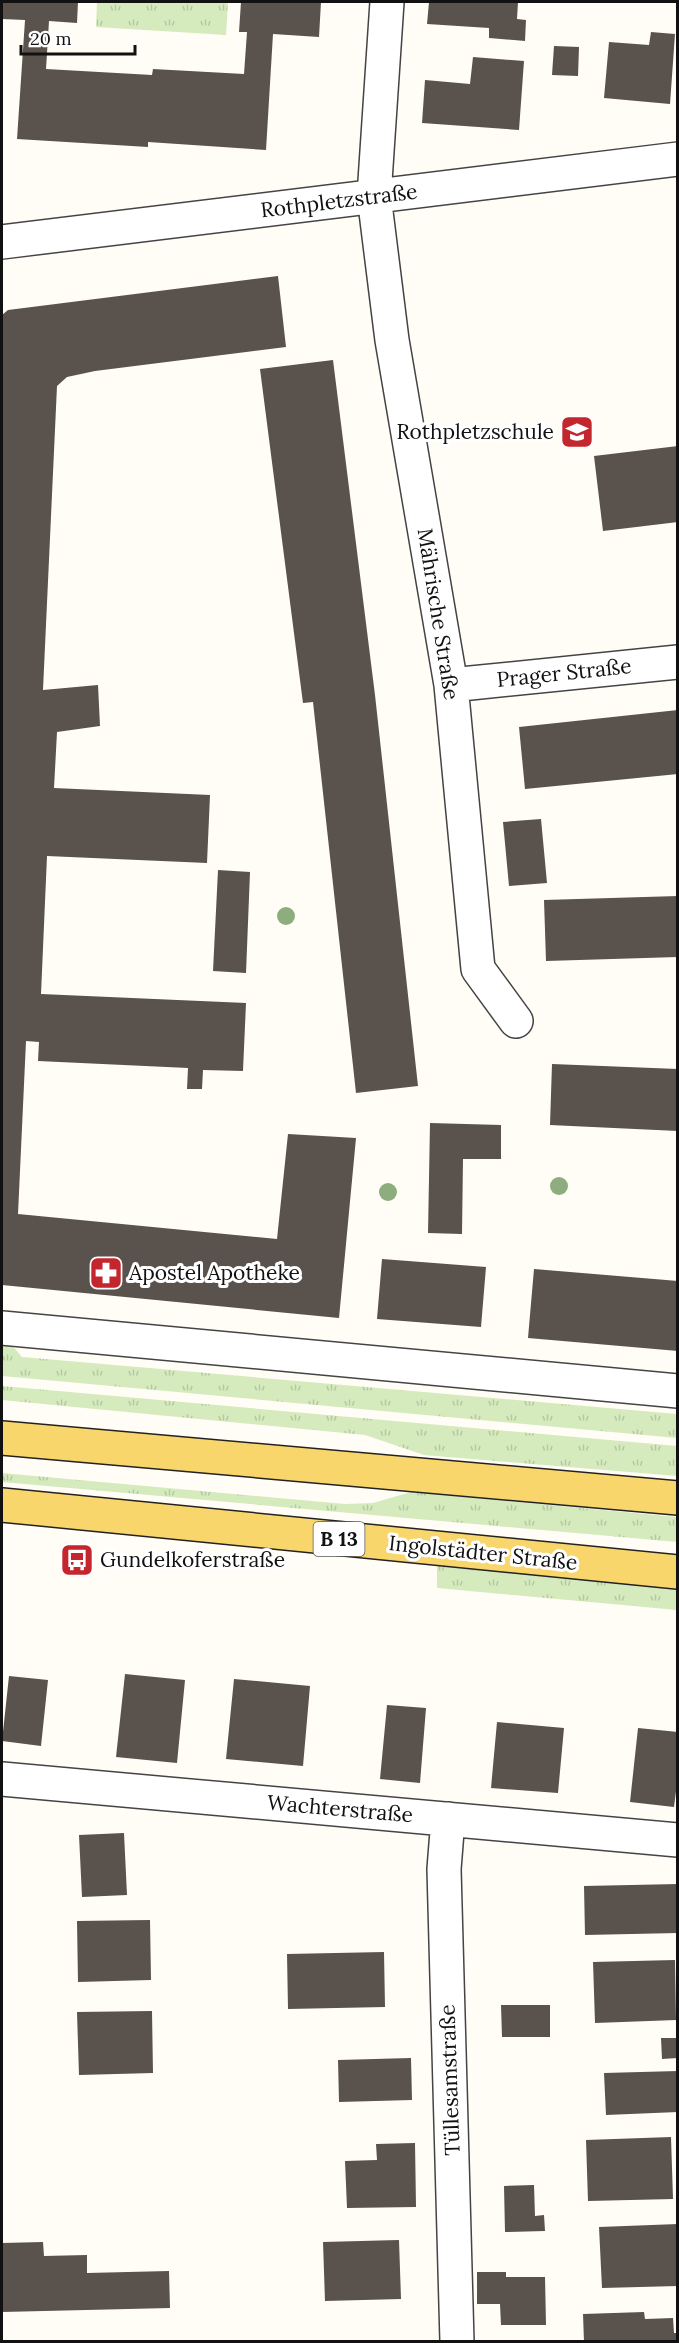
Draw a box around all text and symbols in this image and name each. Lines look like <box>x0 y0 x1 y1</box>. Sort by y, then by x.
scale bar <box>21 18 135 56</box>
text: 20 m <box>30 27 72 50</box>
street label: Rothpletzstraße <box>259 177 419 224</box>
school or university icon: Rothpletzschule <box>559 414 595 450</box>
place label: Rothpletzschule <box>397 418 554 445</box>
street label: Mährische Straße <box>412 526 465 702</box>
street label: Prager Straße <box>495 652 633 693</box>
pharmacy icon: Apostel Apotheke <box>88 1255 124 1291</box>
place label: Apostel Apotheke <box>128 1259 300 1286</box>
road number: B 13 <box>314 1522 364 1556</box>
street label: Ingolstädter Straße <box>387 1529 579 1576</box>
bus stop icon: Gundelkoferstraße <box>59 1542 95 1578</box>
place label: Gundelkoferstraße <box>100 1546 285 1573</box>
street label: Wachterstraße <box>266 1789 414 1828</box>
street label: Tüllesamstraße <box>433 2004 466 2156</box>

